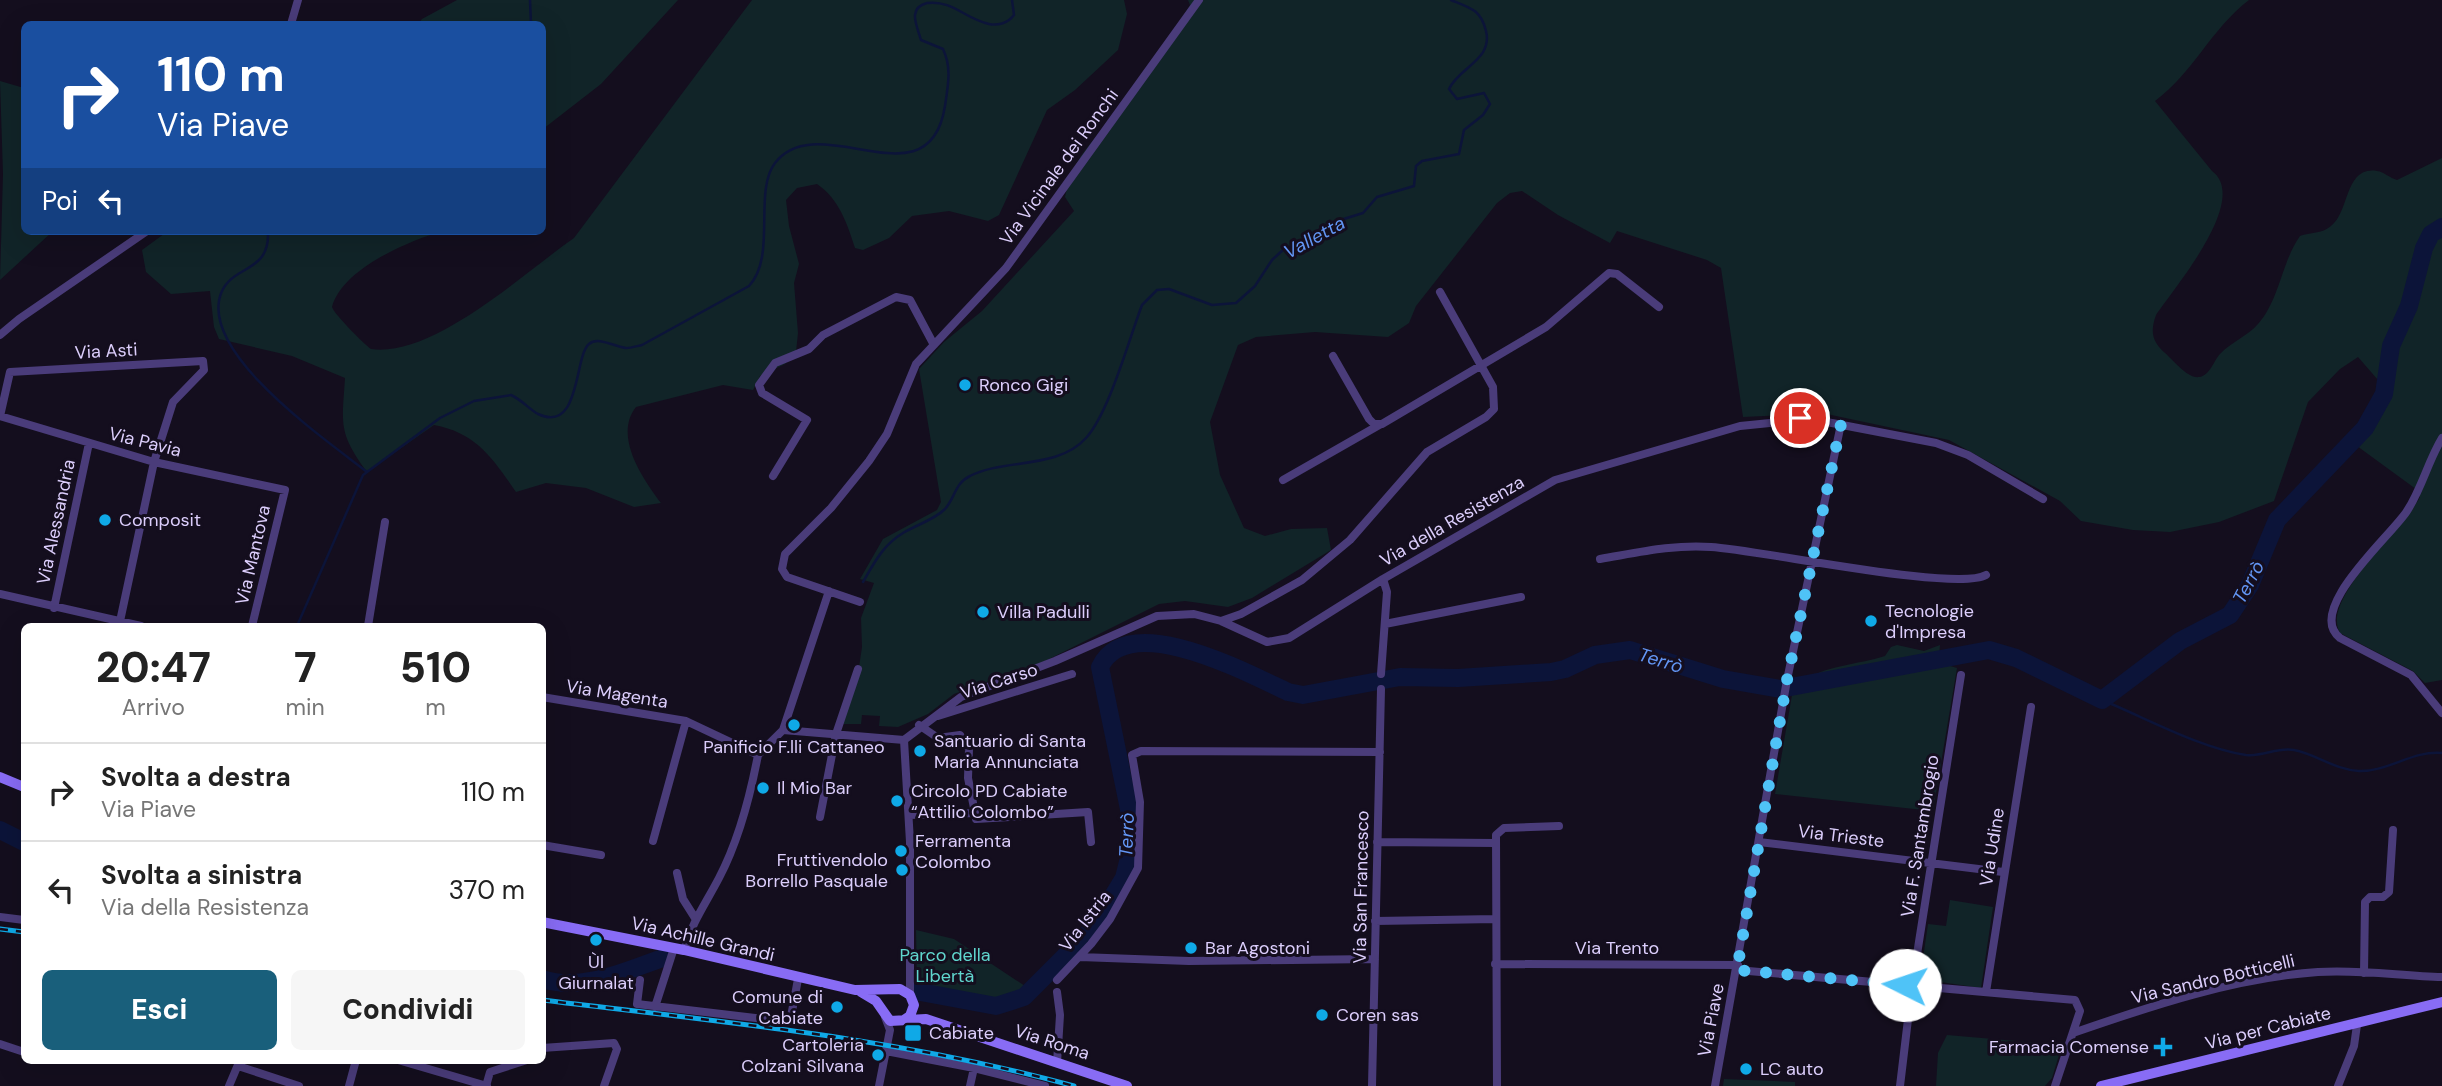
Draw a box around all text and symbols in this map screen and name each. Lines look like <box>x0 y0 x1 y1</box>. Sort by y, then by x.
text: 110 m <box>157 42 285 106</box>
icon: right <box>42 49 133 140</box>
street label: Via Vicinale dei Ronchi <box>994 84 1124 250</box>
text: Via Piave <box>157 104 289 146</box>
icon: left <box>92 182 130 220</box>
text: Poi <box>42 184 78 218</box>
water label: Valletta <box>1279 210 1350 265</box>
street label: Via Asti <box>74 337 138 365</box>
place label: Ronco Gigi <box>979 373 1068 397</box>
marker: Ronco Gigi <box>957 377 973 393</box>
pin <box>1770 388 1830 448</box>
icon: arrive <box>1781 399 1819 437</box>
street label: Via Pavia <box>106 421 184 463</box>
street label: Via Alessandria <box>31 457 81 587</box>
street label: Via della Resistenza <box>1375 470 1529 572</box>
street label: Via Mantova <box>230 503 276 607</box>
place label: Composit <box>119 508 201 532</box>
marker: Composit <box>97 512 113 528</box>
water label: Terrò <box>2227 556 2270 608</box>
place label: Tecnologie d'Impresa <box>1885 599 1974 644</box>
place label: Villa Padulli <box>997 600 1090 624</box>
marker: Villa Padulli <box>975 604 991 620</box>
marker: Tecnologie d'Impresa <box>1863 613 1879 629</box>
text: 20:47 <box>96 640 211 695</box>
text: 7 <box>294 640 317 695</box>
text: 510 <box>400 640 471 695</box>
water label: Terrò <box>1636 642 1686 679</box>
street label: Via Carso <box>957 657 1041 705</box>
street label: Via Magenta <box>564 674 670 714</box>
text: Arrivo <box>122 692 185 722</box>
text: min <box>286 692 325 722</box>
text: m <box>425 692 446 722</box>
marker: Panificio F.lli Cattaneo <box>786 717 802 733</box>
place label: Santuario di Santa Maria Annunciata <box>934 729 1086 774</box>
place label: Panificio F.lli Cattaneo <box>703 735 885 759</box>
marker: Santuario di Santa Maria Annunciata <box>912 743 928 759</box>
street label: Via F. Santambrogio <box>1895 753 1945 919</box>
text: Svolta a destra <box>101 760 291 794</box>
icon: right <box>42 773 80 811</box>
text: 110 m <box>461 775 525 809</box>
place label: Il Mio Bar <box>777 776 853 800</box>
place label: Circolo PD Cabiate “Attilio Colombo” <box>911 779 1067 824</box>
marker: Il Mio Bar <box>755 780 771 796</box>
marker: Circolo PD Cabiate “Attilio Colombo” <box>889 793 905 809</box>
text: Via Piave <box>101 794 196 824</box>
street label: Via Udine <box>1974 806 2010 888</box>
street label: Via San Francesco <box>1348 810 1374 964</box>
water label: Terrò <box>1113 812 1140 858</box>
street label: Via Trieste <box>1796 819 1886 853</box>
place label: Ferramenta Colombo <box>915 829 1011 874</box>
marker: Ferramenta Colombo <box>893 843 909 859</box>
place label: Fruttivendolo Borrello Pasquale <box>745 848 888 893</box>
text: Svolta a sinistra <box>101 858 302 892</box>
marker: Fruttivendolo Borrello Pasquale <box>894 862 910 878</box>
icon: left <box>42 871 80 909</box>
text: 370 m <box>449 873 525 907</box>
street label: Via Istria <box>1053 885 1117 957</box>
text: Via della Resistenza <box>101 892 309 922</box>
street label: Via Achille Grandi <box>629 911 777 967</box>
marker: Ùl Giurnalat <box>588 932 604 948</box>
place label: Bar Agostoni <box>1205 936 1310 960</box>
street label: Via Trento <box>1575 936 1659 960</box>
marker: Bar Agostoni <box>1183 940 1199 956</box>
park label: Parco della Libertà <box>899 943 991 988</box>
position arrow <box>1868 948 1942 1022</box>
street label: Via Sandro Botticelli <box>2129 949 2297 1009</box>
place label: Ùl Giurnalat <box>558 950 634 995</box>
button: Esci <box>42 970 277 1050</box>
button: Condividi <box>291 970 525 1050</box>
street label: Via Piave <box>1692 981 1730 1059</box>
place label: Comune di Cabiate <box>732 985 823 1030</box>
marker: Comune di Cabiate <box>829 999 845 1015</box>
street label: Via per Cabiate <box>2203 1001 2333 1055</box>
place label: Coren sas <box>1336 1003 1419 1027</box>
marker: Coren sas <box>1314 1007 1330 1023</box>
street label: Via Roma <box>1011 1019 1093 1065</box>
place label: Cabiate <box>929 1021 994 1045</box>
marker: Cabiate <box>903 1023 923 1043</box>
place label: Cartoleria Colzani Silvana <box>741 1033 864 1078</box>
place label: Farmacia Comense <box>1989 1035 2149 1059</box>
marker: Farmacia Comense <box>2155 1039 2171 1055</box>
marker: Cartoleria Colzani Silvana <box>870 1047 886 1063</box>
place label: LC auto <box>1760 1057 1824 1081</box>
marker: LC auto <box>1738 1061 1754 1077</box>

